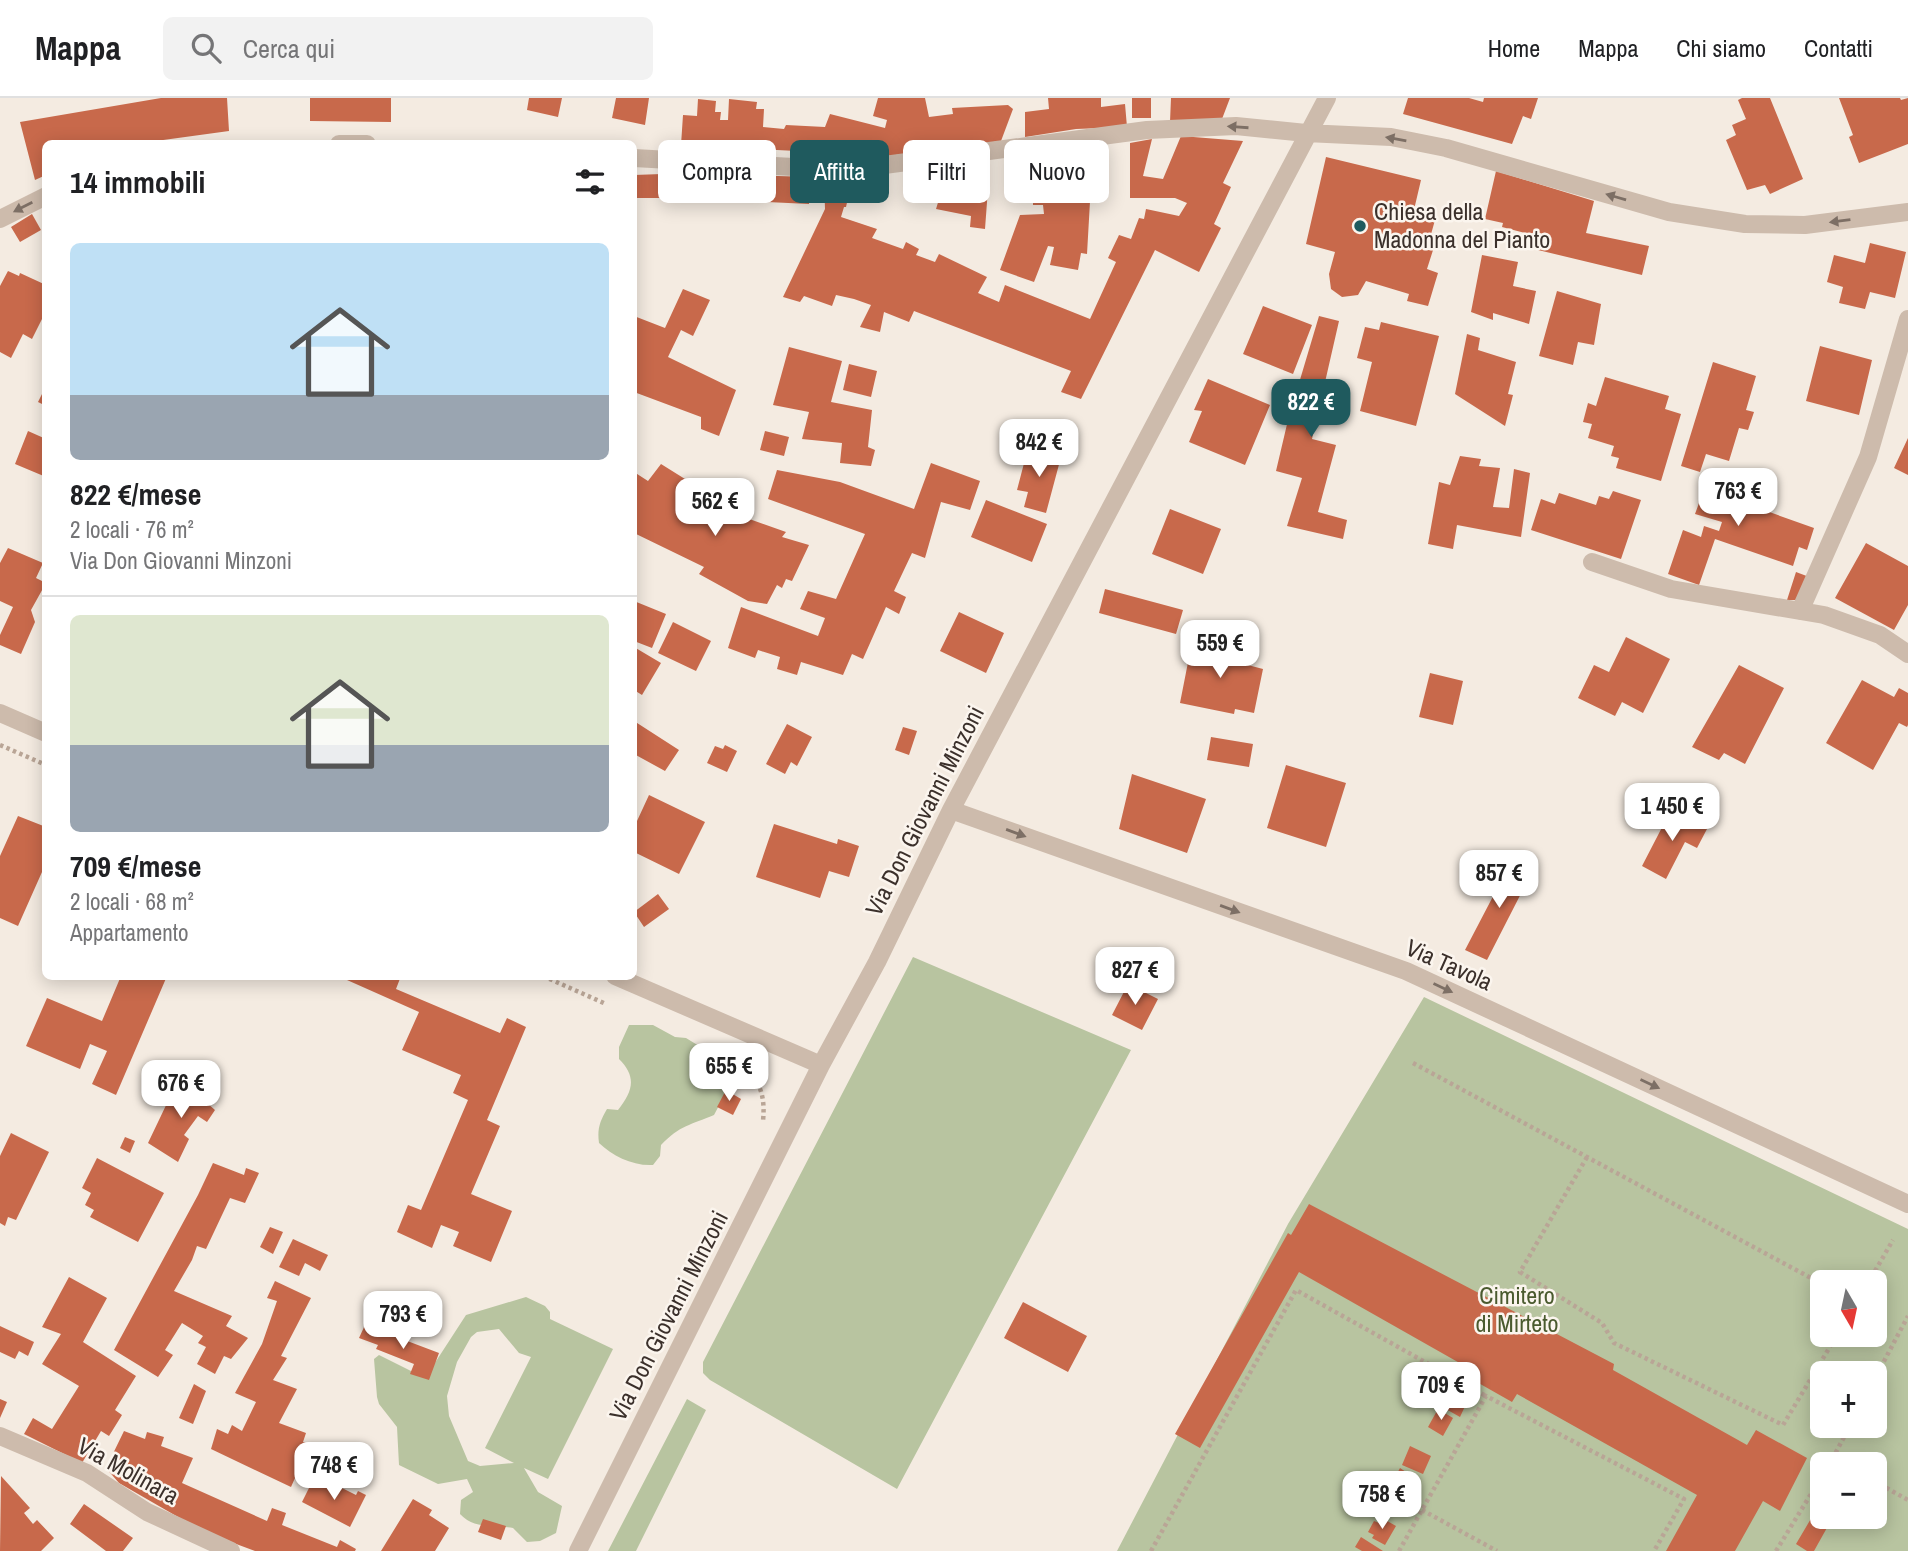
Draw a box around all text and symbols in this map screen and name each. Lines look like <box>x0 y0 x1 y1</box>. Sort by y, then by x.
search box <box>163 17 653 80</box>
text: Mappa <box>35 26 121 70</box>
icon: search <box>187 29 225 67</box>
text: Cerca qui <box>243 31 335 66</box>
text: Home <box>1488 32 1540 64</box>
text: Mappa <box>1578 32 1638 64</box>
text: Chi siamo <box>1676 32 1766 64</box>
text: Contatti <box>1804 32 1873 64</box>
one-way arrow <box>1227 121 1249 132</box>
one-way arrow <box>1385 133 1407 144</box>
chip: Compra <box>658 140 776 203</box>
chip: Affitta <box>790 140 889 203</box>
chip: Filtri <box>903 140 990 203</box>
chip: Nuovo <box>1004 140 1109 203</box>
text: 14 immobili <box>70 162 205 202</box>
icon: filters <box>571 163 609 201</box>
one-way arrow <box>1605 192 1626 202</box>
place label: Chiesa della Madonna del Pianto <box>1374 195 1550 255</box>
one-way arrow <box>13 202 33 213</box>
one-way arrow <box>1829 215 1851 226</box>
marker: Chiesa della Madonna del Pianto <box>1352 218 1368 234</box>
icon: home <box>277 289 403 415</box>
pin: 822 € <box>1262 380 1360 439</box>
text: 822 € <box>1287 386 1335 417</box>
pin: 842 € <box>990 420 1088 479</box>
text: 842 € <box>1015 426 1063 457</box>
pin: 763 € <box>1689 468 1787 528</box>
text: 822 €/mese <box>70 474 201 514</box>
text: 763 € <box>1714 475 1762 506</box>
pin: 562 € <box>666 478 764 538</box>
text: 562 € <box>691 485 739 516</box>
text: 2 locali · 76 m² <box>70 514 194 545</box>
text: Via Don Giovanni Minzoni <box>70 545 292 576</box>
pin: 559 € <box>1171 620 1269 680</box>
text: 559 € <box>1196 627 1244 658</box>
icon: home <box>277 661 403 787</box>
street label: Via Don Giovanni Minzoni <box>857 700 991 921</box>
pin: 1 450 € <box>1607 784 1737 843</box>
text: 1 450 € <box>1641 790 1703 821</box>
one-way arrow <box>1005 827 1026 838</box>
text: 709 €/mese <box>70 846 201 886</box>
pin: 857 € <box>1450 850 1548 910</box>
text: 857 € <box>1475 857 1523 888</box>
text: 2 locali · 68 m² <box>70 886 194 917</box>
one-way arrow <box>1220 903 1241 914</box>
text: Appartamento <box>70 917 188 948</box>
street label: Via Tavola <box>1401 931 1498 997</box>
pin: 827 € <box>1086 948 1184 1007</box>
text: 827 € <box>1111 954 1159 985</box>
one-way arrow <box>1433 982 1453 994</box>
pin: 655 € <box>680 1044 778 1103</box>
text: 655 € <box>705 1050 753 1081</box>
pin: 676 € <box>132 1060 230 1120</box>
text: 676 € <box>157 1067 205 1098</box>
one-way arrow <box>1639 1079 1660 1090</box>
street label: Via Don Giovanni Minzoni <box>601 1205 735 1426</box>
north arrow <box>1810 1270 1886 1348</box>
map controls <box>1810 1270 1887 1529</box>
park label: Cimitero di Mirteto <box>1475 1279 1559 1339</box>
pin: 793 € <box>354 1292 452 1351</box>
text: 793 € <box>379 1298 427 1329</box>
button: + <box>1810 1361 1887 1438</box>
pin: 709 € <box>1392 1362 1490 1422</box>
text: 709 € <box>1417 1369 1465 1400</box>
street label: Via Molinara <box>72 1429 185 1511</box>
pin: 748 € <box>285 1442 383 1502</box>
text: 748 € <box>310 1449 358 1480</box>
button: − <box>1810 1452 1887 1529</box>
pin: 758 € <box>1333 1472 1431 1531</box>
text: 758 € <box>1358 1478 1406 1509</box>

